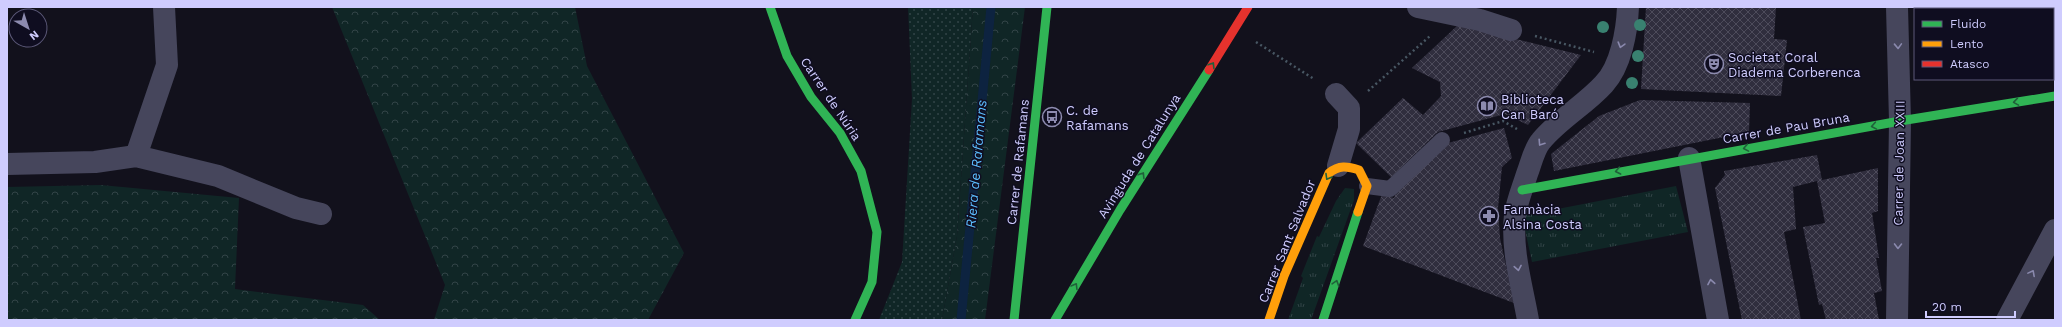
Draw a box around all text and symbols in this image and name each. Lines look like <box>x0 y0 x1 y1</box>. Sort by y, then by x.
north arrow <box>8 8 48 48</box>
legend <box>1914 8 2054 80</box>
text: Fluido <box>1950 17 1986 31</box>
text: N <box>27 28 41 43</box>
text: Lento <box>1950 37 1984 51</box>
one-way arrow <box>1617 42 1626 49</box>
one-way arrow <box>1894 43 1902 49</box>
place label: Societat Coral Diadema Corberenca <box>1728 50 1861 80</box>
theatre icon: Societat Coral Diadema Corberenca <box>1703 53 1725 75</box>
street label: Carrer de Núria <box>798 54 865 144</box>
text: Atasco <box>1950 57 1990 71</box>
one-way arrow <box>1207 62 1214 69</box>
street label: Avinguda de Catalunya <box>1095 91 1184 221</box>
place label: Biblioteca Can Baró <box>1501 92 1564 122</box>
library icon: Biblioteca Can Baró <box>1476 95 1498 117</box>
one-way arrow <box>2013 97 2020 106</box>
street label: Carrer de Rafamans <box>1004 98 1032 226</box>
water label: Riera de Rafamans <box>962 99 990 229</box>
street label: Carrer de Joan XXIII <box>1890 100 1908 226</box>
place label: C. de Rafamans <box>1066 103 1129 133</box>
bus stop icon: C. de Rafamans <box>1041 106 1063 128</box>
street label: Carrer de Pau Bruna <box>1721 109 1851 147</box>
one-way arrow <box>1871 121 1877 129</box>
one-way arrow <box>1539 139 1546 146</box>
one-way arrow <box>1743 143 1749 152</box>
one-way arrow <box>1615 167 1622 175</box>
one-way arrow <box>1137 172 1145 179</box>
one-way arrow <box>1325 173 1332 180</box>
street label: Carrer Sant Salvador <box>1255 177 1319 305</box>
place label: Farmàcia Alsina Costa <box>1503 202 1582 232</box>
pharmacy icon: Farmàcia Alsina Costa <box>1478 205 1500 227</box>
one-way arrow <box>1894 243 1902 249</box>
one-way arrow <box>1514 265 1522 271</box>
one-way arrow <box>2027 270 2035 277</box>
one-way arrow <box>1707 279 1716 285</box>
one-way arrow <box>1331 280 1339 287</box>
one-way arrow <box>1070 283 1078 290</box>
scale bar <box>1926 293 2015 319</box>
text: 20 m <box>1932 300 1962 314</box>

